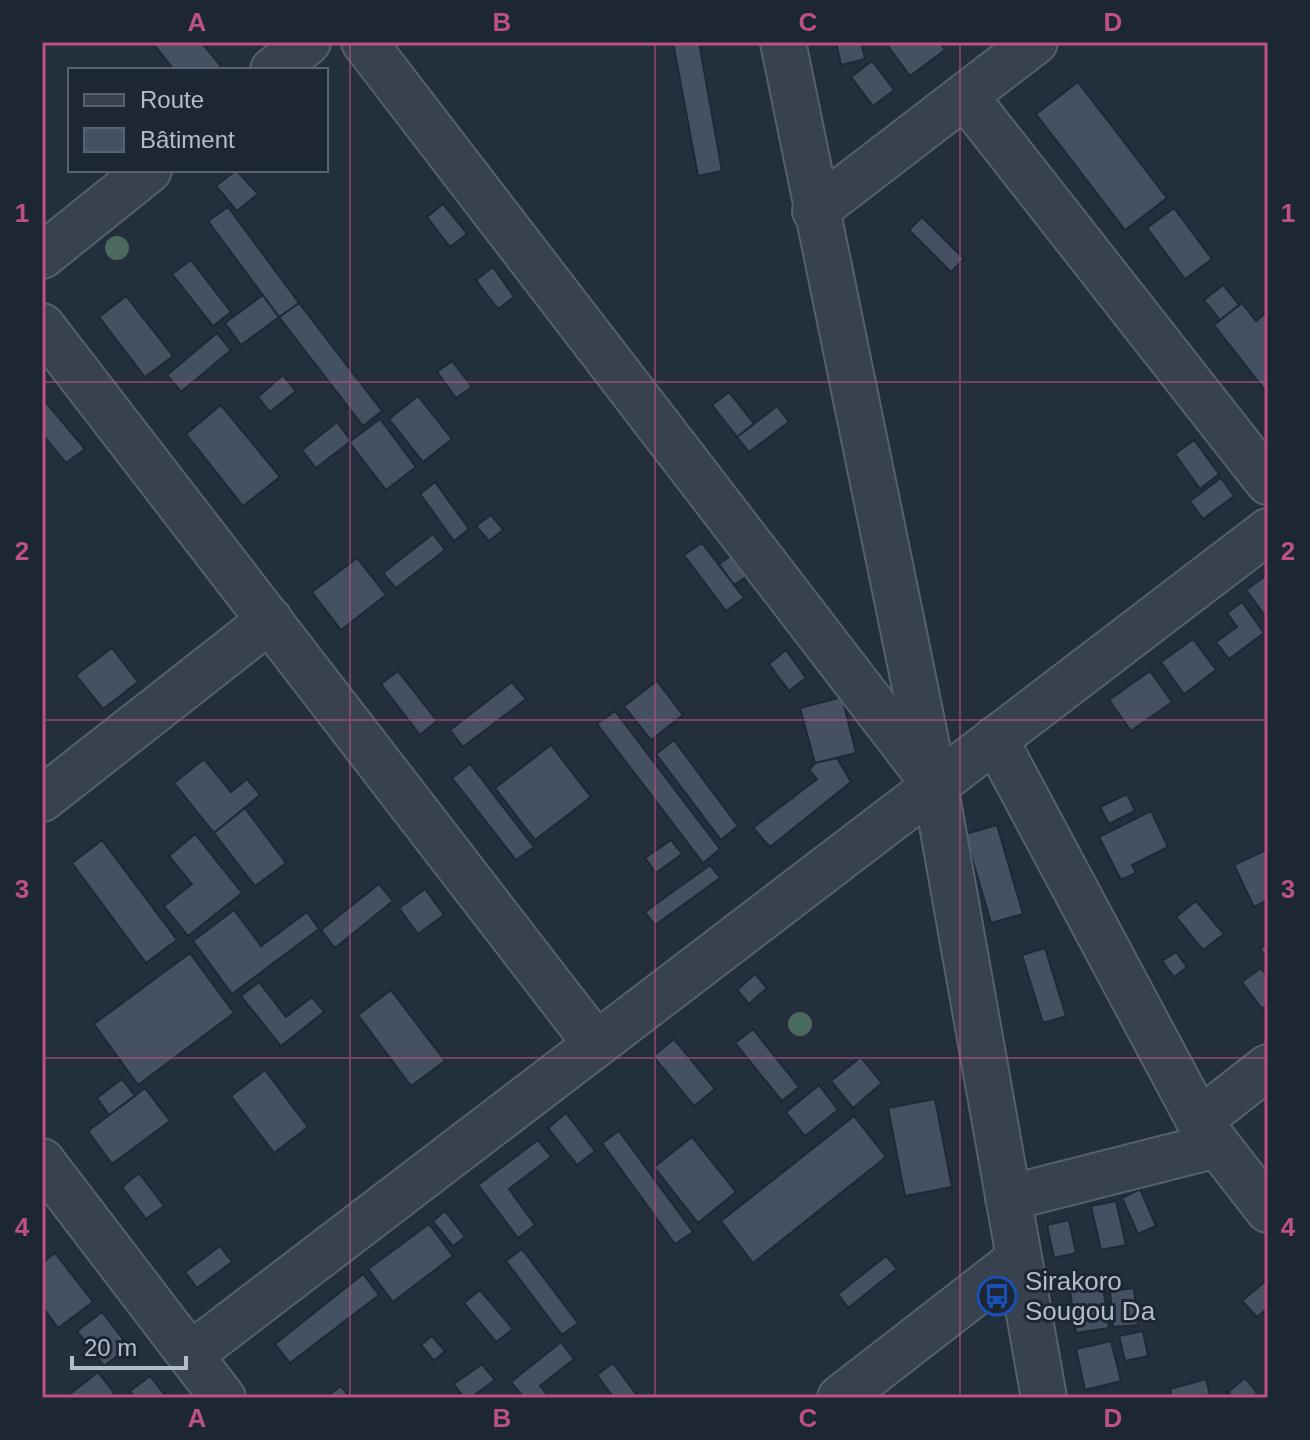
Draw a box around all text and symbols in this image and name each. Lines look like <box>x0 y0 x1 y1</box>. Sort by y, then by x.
text: A <box>188 7 207 37</box>
text: B <box>493 7 511 37</box>
text: C <box>799 7 818 37</box>
text: D <box>1104 7 1122 37</box>
legend <box>68 68 328 172</box>
text: Route <box>140 86 204 113</box>
text: Bâtiment <box>140 126 235 153</box>
text: 1 <box>15 198 29 228</box>
text: 1 <box>1281 198 1295 228</box>
text: 2 <box>15 536 29 566</box>
text: 2 <box>1281 536 1295 566</box>
text: 3 <box>15 874 29 904</box>
text: 3 <box>1281 874 1295 904</box>
text: 4 <box>15 1212 30 1242</box>
text: 4 <box>1281 1212 1296 1242</box>
place label: Sirakoro Sougou Da <box>1025 1266 1156 1326</box>
bus stop icon: Sirakoro Sougou Da <box>976 1275 1018 1317</box>
scale bar <box>72 1320 186 1370</box>
text: 20 m <box>84 1334 137 1361</box>
text: A <box>188 1403 207 1433</box>
text: B <box>493 1403 511 1433</box>
text: C <box>799 1403 818 1433</box>
text: D <box>1104 1403 1122 1433</box>

